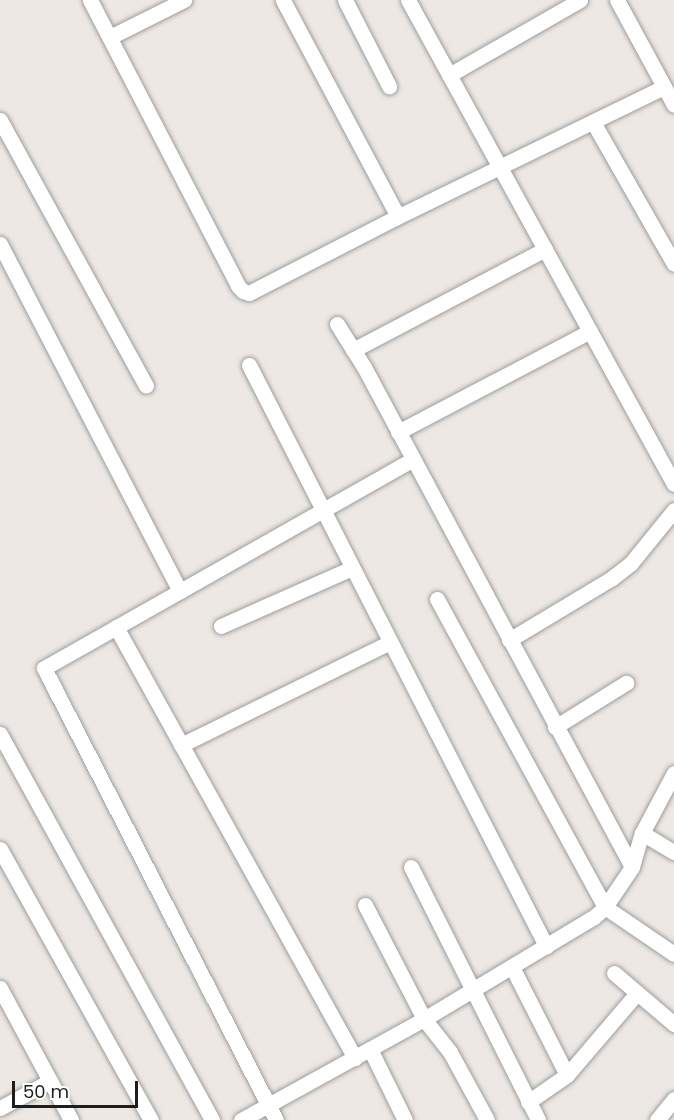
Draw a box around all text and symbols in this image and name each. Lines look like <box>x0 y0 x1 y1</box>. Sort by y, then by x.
scale bar <box>15 1069 141 1107</box>
text: 50 m <box>23 1079 69 1104</box>

